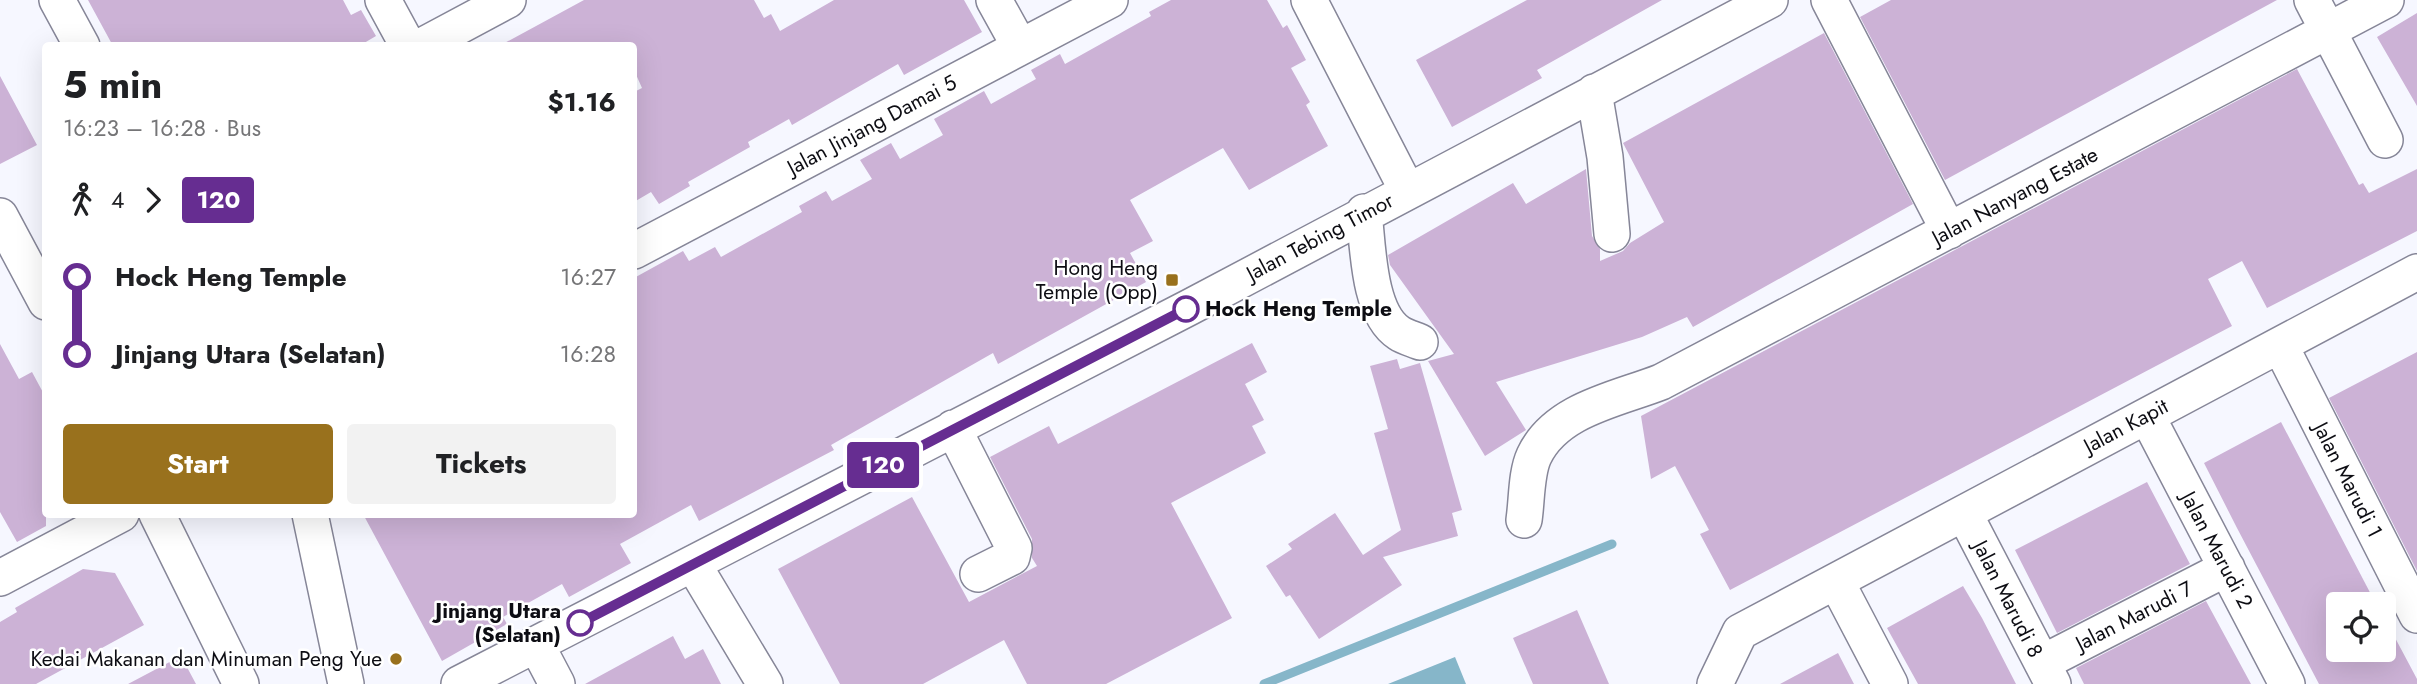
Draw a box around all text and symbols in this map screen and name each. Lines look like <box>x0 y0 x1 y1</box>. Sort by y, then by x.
text: 5 min <box>63 57 162 112</box>
street label: Jalan Jinjang Damai 5 <box>779 68 962 184</box>
text: $1.16 <box>548 83 616 121</box>
text: 16:23 – 16:28 · Bus <box>63 111 261 145</box>
street label: Jalan Nanyang Estate <box>1924 139 2104 254</box>
icon: walk <box>63 181 101 219</box>
icon: forward <box>134 181 172 219</box>
text: 120 <box>196 182 240 217</box>
text: 4 <box>111 183 124 217</box>
street label: Jalan Tebing Timor <box>1238 185 1400 290</box>
place label: Hong Heng Temple (Opp) <box>1036 253 1158 307</box>
text: Hock Heng Temple <box>115 258 347 296</box>
text: 16:27 <box>560 260 616 294</box>
marker: Hong Heng Temple (Opp) <box>1164 272 1180 288</box>
place label: Hock Heng Temple <box>1205 294 1392 324</box>
marker: Hock Heng Temple <box>1173 296 1199 322</box>
text: Jinjang Utara (Selatan) <box>115 335 386 373</box>
text: 16:28 <box>560 337 616 371</box>
street label: Jalan Kapit <box>2076 391 2174 462</box>
street label: Jalan Marudi 1 <box>2305 414 2390 543</box>
button: Start <box>63 424 333 504</box>
button: Tickets <box>347 424 616 504</box>
line badge: 120 <box>843 442 923 488</box>
text: 120 <box>861 447 905 482</box>
street label: Jalan Marudi 2 <box>2172 484 2260 614</box>
street label: Jalan Marudi 8 <box>1964 533 2050 663</box>
street label: Jalan Marudi 7 <box>2068 574 2198 660</box>
map controls <box>2326 592 2396 662</box>
button: locate <box>2326 592 2396 662</box>
place label: Jinjang Utara (Selatan) <box>431 596 561 650</box>
marker: Jinjang Utara (Selatan) <box>567 610 593 636</box>
place label: Kedai Makanan dan Minuman Peng Yue <box>31 644 382 674</box>
marker: Kedai Makanan dan Minuman Peng Yue <box>388 651 404 667</box>

